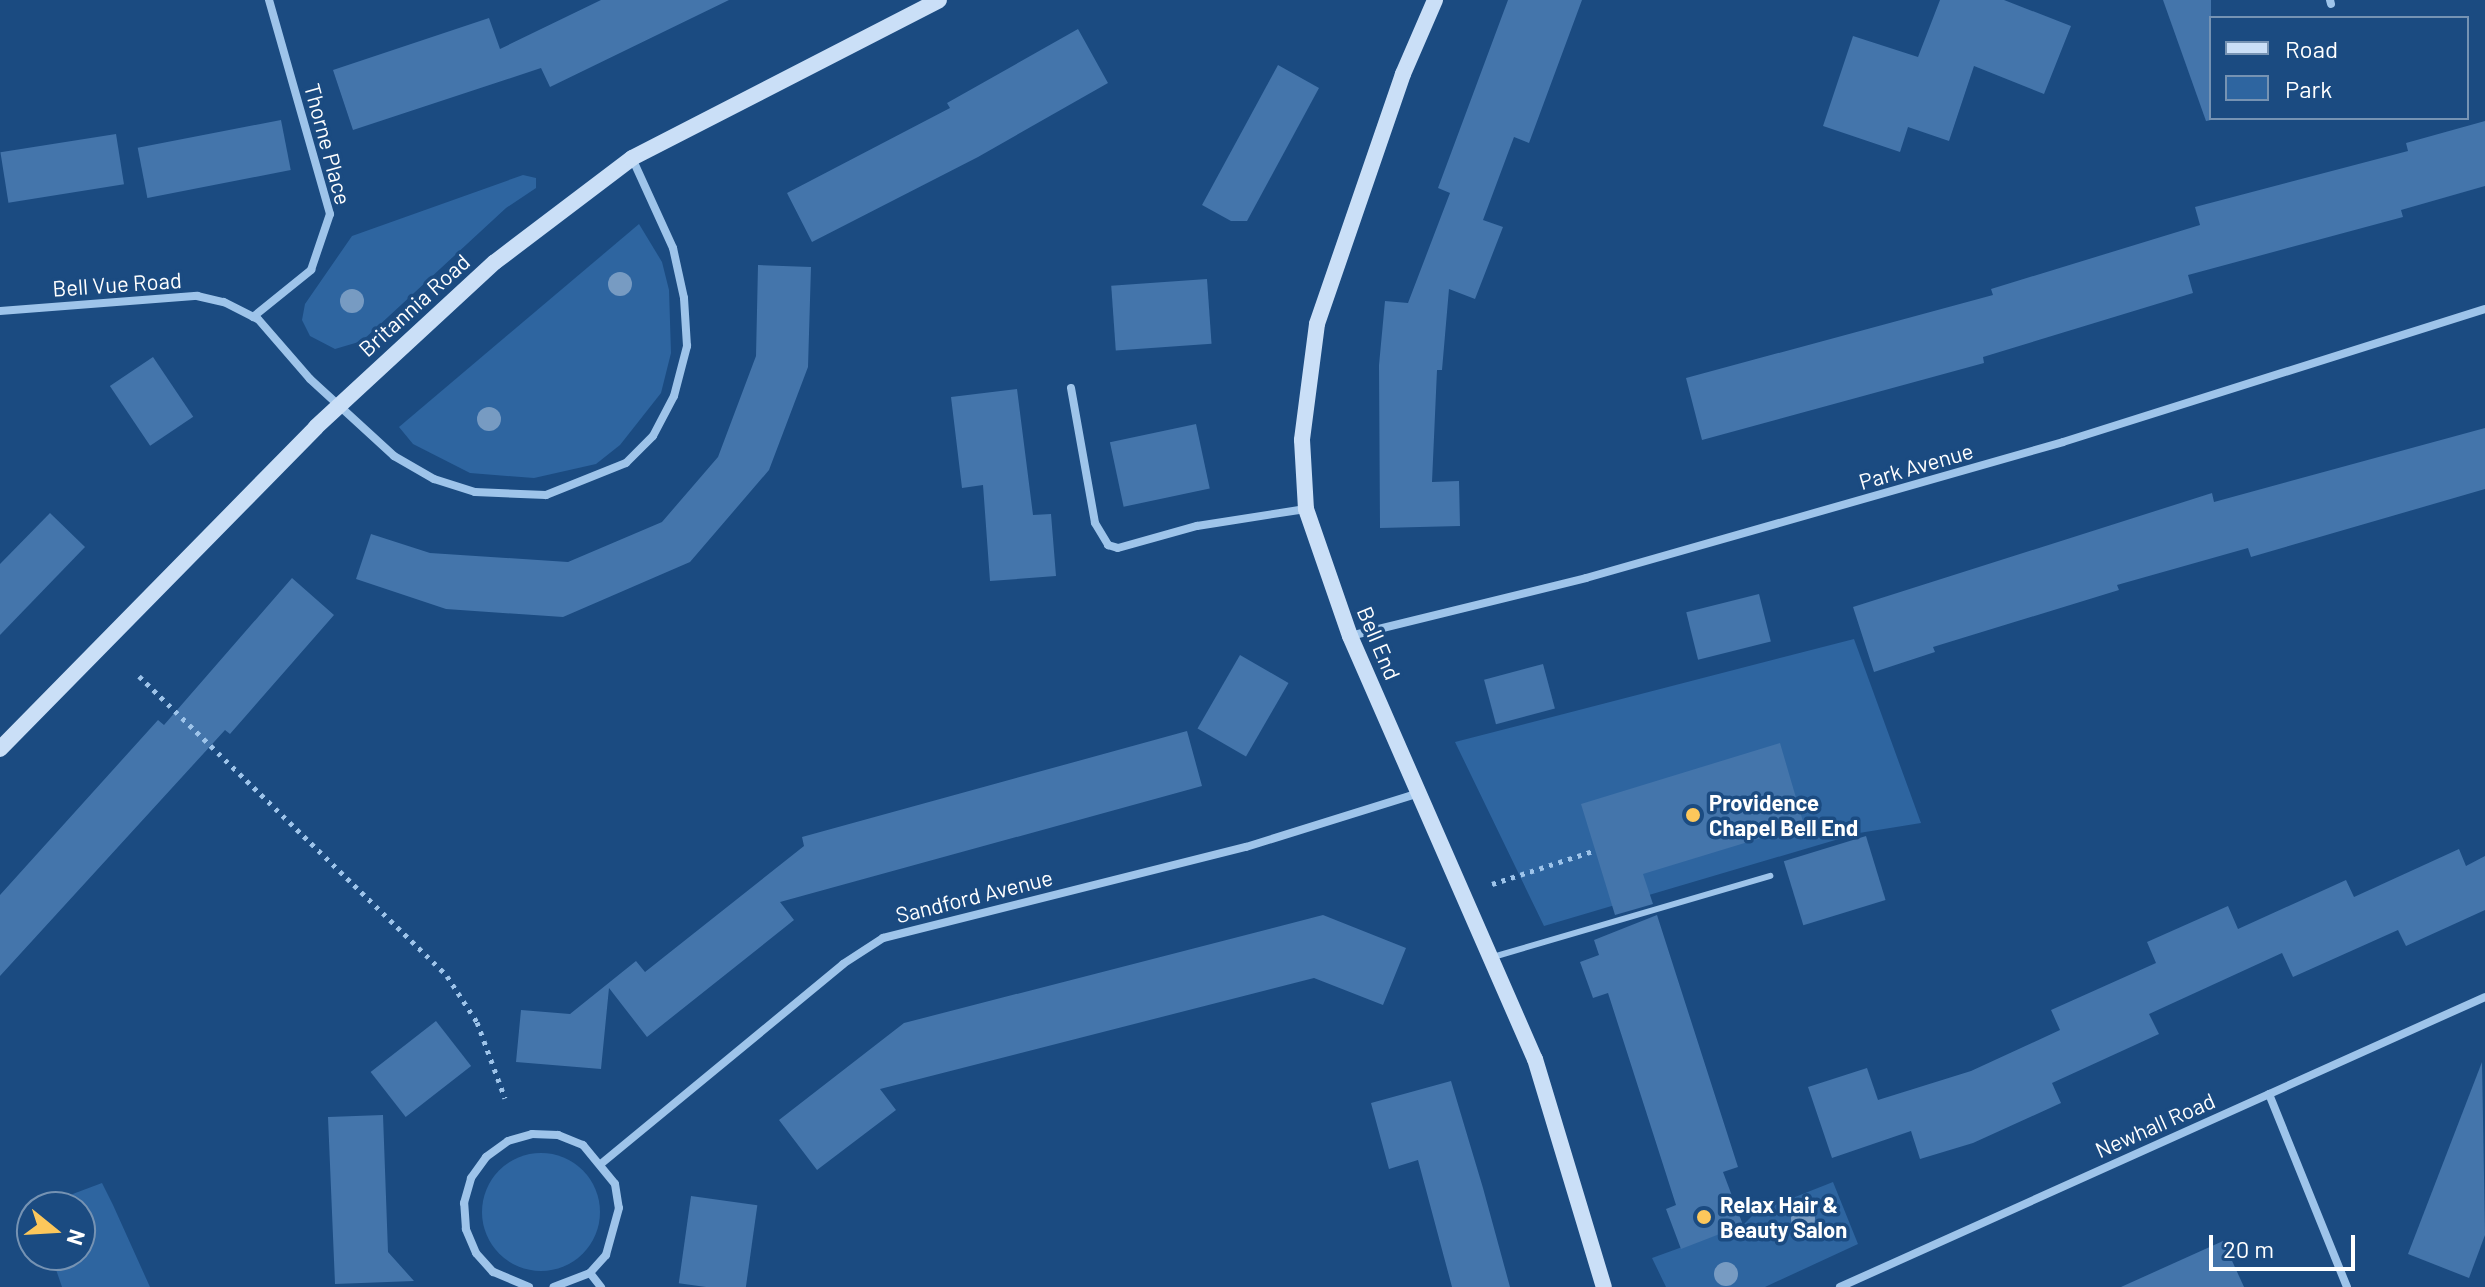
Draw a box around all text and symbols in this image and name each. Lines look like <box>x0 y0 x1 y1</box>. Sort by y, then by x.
legend <box>2209 16 2469 120</box>
text: Road <box>2285 34 2338 63</box>
text: Park <box>2285 74 2332 103</box>
street label: Thorne Place <box>299 80 357 208</box>
street label: Britannia Road <box>353 248 475 362</box>
street label: Bell Vue Road <box>52 266 182 302</box>
street label: Park Avenue <box>1856 437 1976 495</box>
street label: Bell End <box>1352 602 1406 684</box>
place label: Providence Chapel Bell End <box>1709 789 1858 840</box>
marker: Providence Chapel Bell End <box>1684 806 1702 824</box>
street label: Sandford Avenue <box>893 864 1055 928</box>
street label: Newhall Road <box>2091 1087 2219 1163</box>
north arrow <box>16 1191 96 1271</box>
place label: Relax Hair & Beauty Salon <box>1720 1191 1847 1242</box>
marker: Relax Hair & Beauty Salon <box>1695 1208 1713 1226</box>
scale bar <box>2213 1219 2359 1269</box>
text: N <box>62 1227 92 1249</box>
text: 20 m <box>2223 1234 2274 1263</box>

